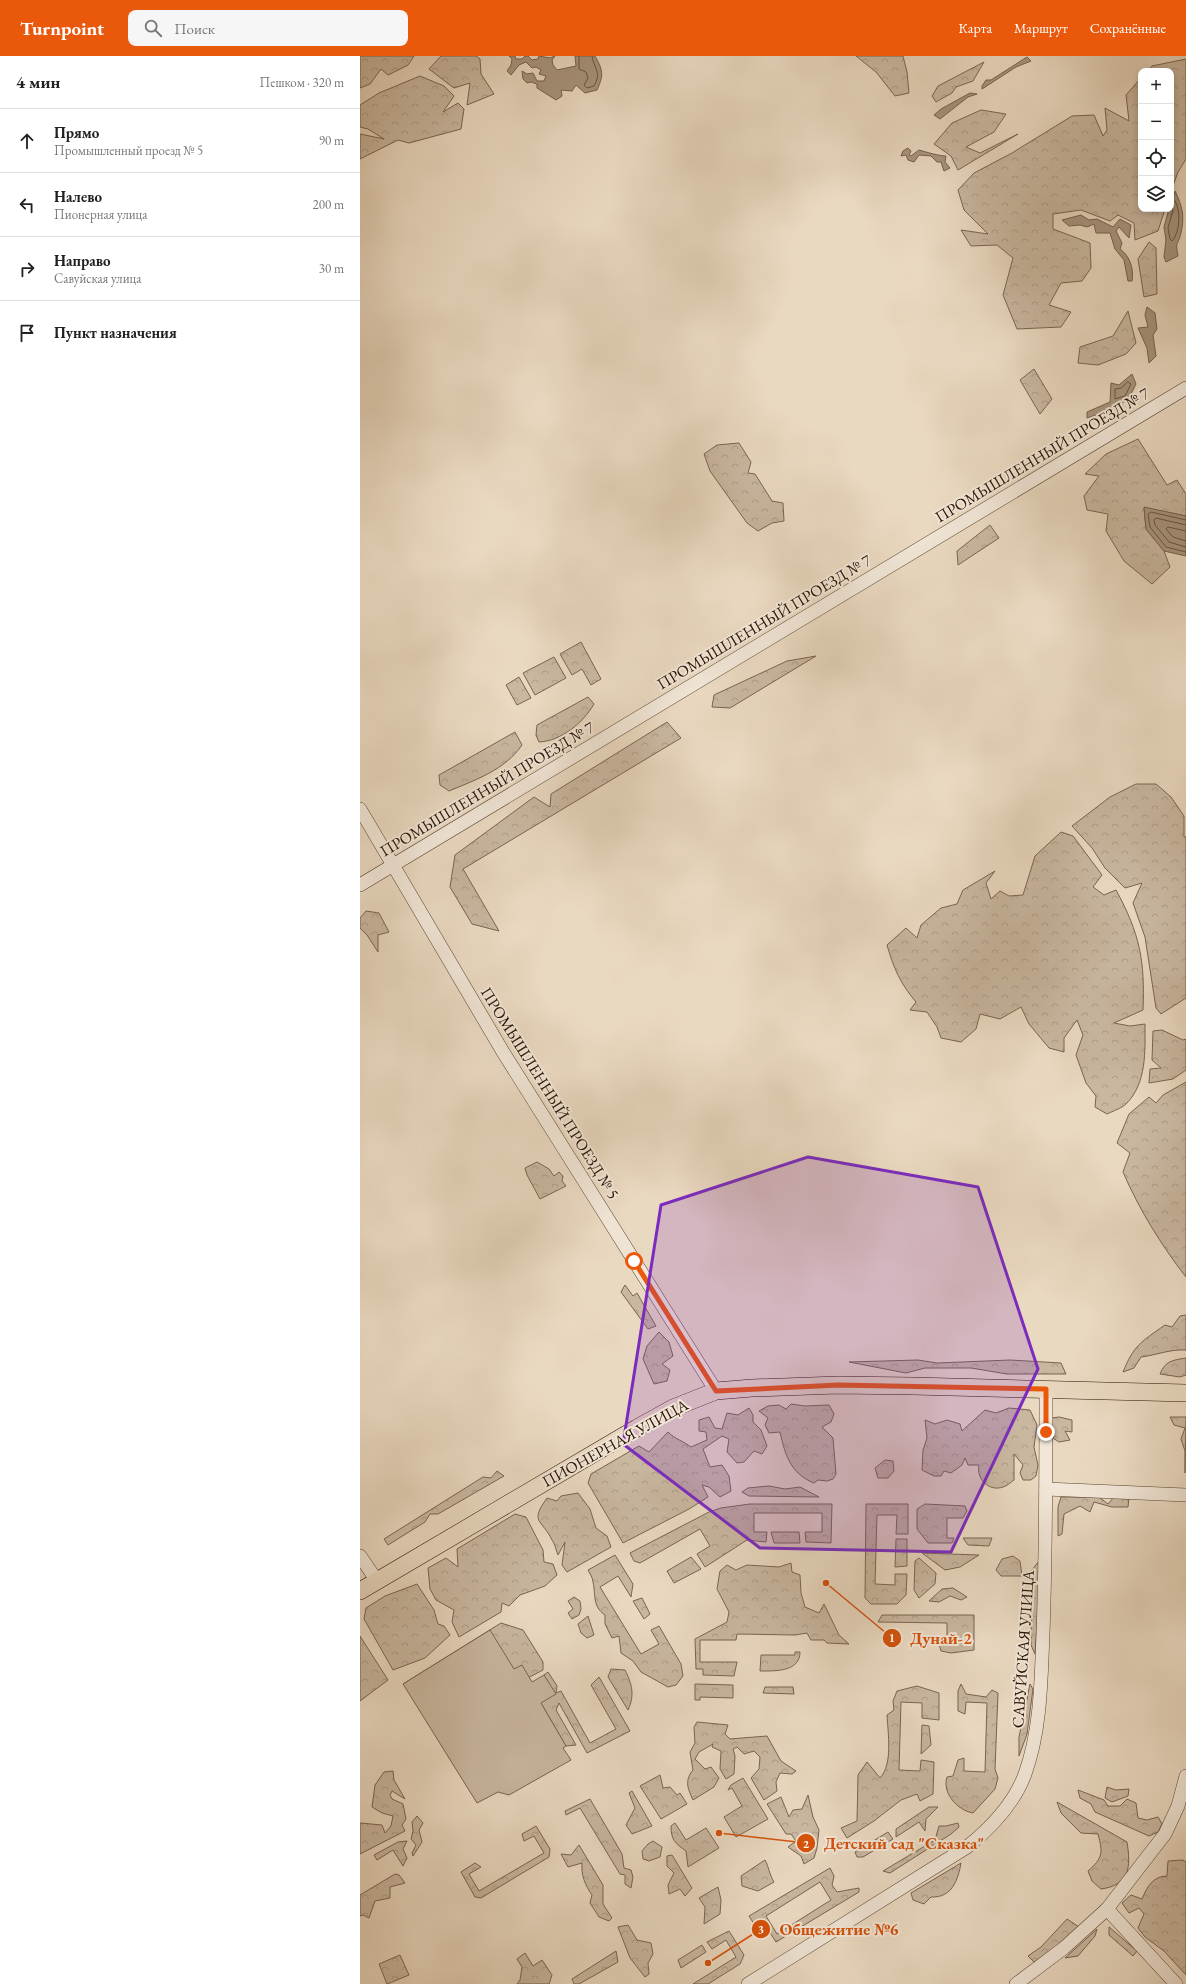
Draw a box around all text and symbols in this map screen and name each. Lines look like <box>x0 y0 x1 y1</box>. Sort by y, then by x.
search box <box>128 10 408 46</box>
text: Turnpoint <box>20 16 104 41</box>
icon: search <box>142 17 164 39</box>
text: Поиск <box>174 19 215 38</box>
text: Карта <box>959 19 992 37</box>
text: Маршрут <box>1014 19 1068 37</box>
text: Сохранённые <box>1090 19 1166 37</box>
map controls <box>1138 68 1174 212</box>
button: + <box>1138 68 1174 104</box>
text: 4 мин <box>16 71 60 93</box>
text: Пешком · 320 m <box>260 74 344 91</box>
button: − <box>1138 104 1174 140</box>
text: Прямо <box>54 123 99 142</box>
icon: ahead <box>16 130 38 152</box>
text: 90 m <box>319 132 344 149</box>
button: locate <box>1138 140 1174 176</box>
text: Промышленный проезд № 5 <box>54 142 203 159</box>
button: layers <box>1138 176 1174 212</box>
text: Налево <box>54 187 102 206</box>
icon: left <box>16 194 38 216</box>
text: 200 m <box>313 196 344 213</box>
text: Пионерная улица <box>54 206 147 223</box>
text: Направо <box>54 251 111 270</box>
icon: right <box>16 258 38 280</box>
text: 30 m <box>319 260 344 277</box>
text: Савуйская улица <box>54 270 141 287</box>
icon: arrive <box>16 322 38 344</box>
text: Пункт назначения <box>54 323 177 342</box>
street label: ПРОМЫШЛЕННЫЙ ПРОЕЗД № 7 <box>931 382 1153 527</box>
street label: ПРОМЫШЛЕННЫЙ ПРОЕЗД № 7 <box>653 549 875 694</box>
street label: ПРОМЫШЛЕННЫЙ ПРОЕЗД № 7 <box>376 716 598 861</box>
street label: ПРОМЫШЛЕННЫЙ ПРОЕЗД № 5 <box>476 983 624 1203</box>
route start <box>625 1252 643 1270</box>
street label: ПИОНЕРНАЯ УЛИЦА <box>538 1394 693 1492</box>
route end <box>1037 1423 1055 1441</box>
street label: САВУЙСКАЯ УЛИЦА <box>1007 1568 1039 1729</box>
callout: Дунай-2 <box>882 1623 980 1652</box>
text: Дунай-2 <box>910 1627 972 1649</box>
text: 1 <box>889 1630 895 1646</box>
callout: Детский сад "Сказка" <box>796 1829 992 1858</box>
text: Детский сад "Сказка" <box>824 1832 984 1854</box>
text: 2 <box>803 1836 810 1852</box>
callout: Общежитие №6 <box>751 1915 907 1944</box>
text: Общежитие №6 <box>779 1918 899 1940</box>
text: 3 <box>758 1921 764 1937</box>

